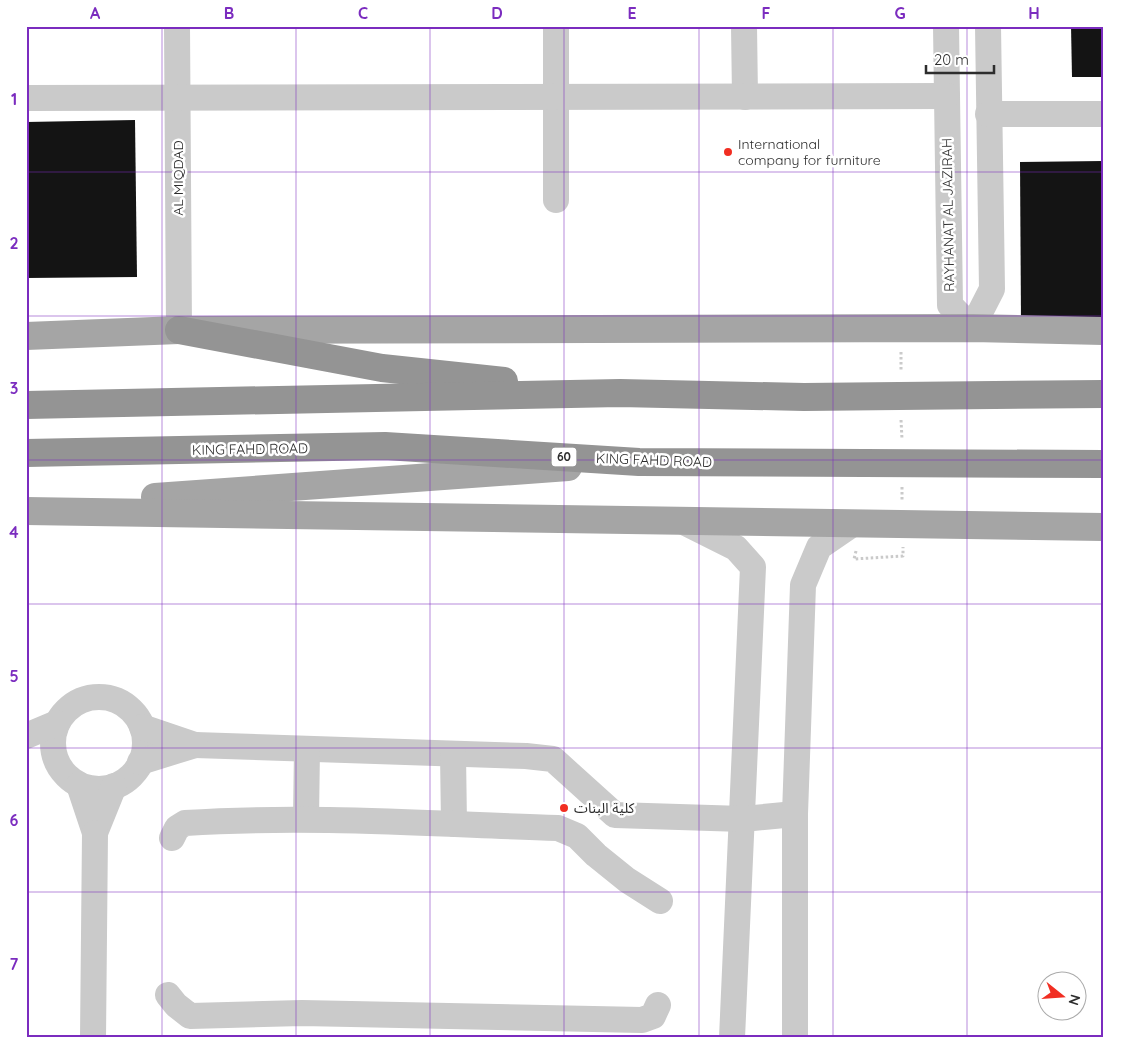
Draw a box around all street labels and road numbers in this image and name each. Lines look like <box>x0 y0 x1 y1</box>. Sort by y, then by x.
street label: RAYHANAT AL JAZIRAH <box>938 138 958 292</box>
street label: AL MIQDAD <box>169 140 187 216</box>
street label: KING FAHD ROAD <box>192 439 308 459</box>
road number: 60 <box>552 448 576 467</box>
street label: KING FAHD ROAD <box>596 449 712 471</box>

